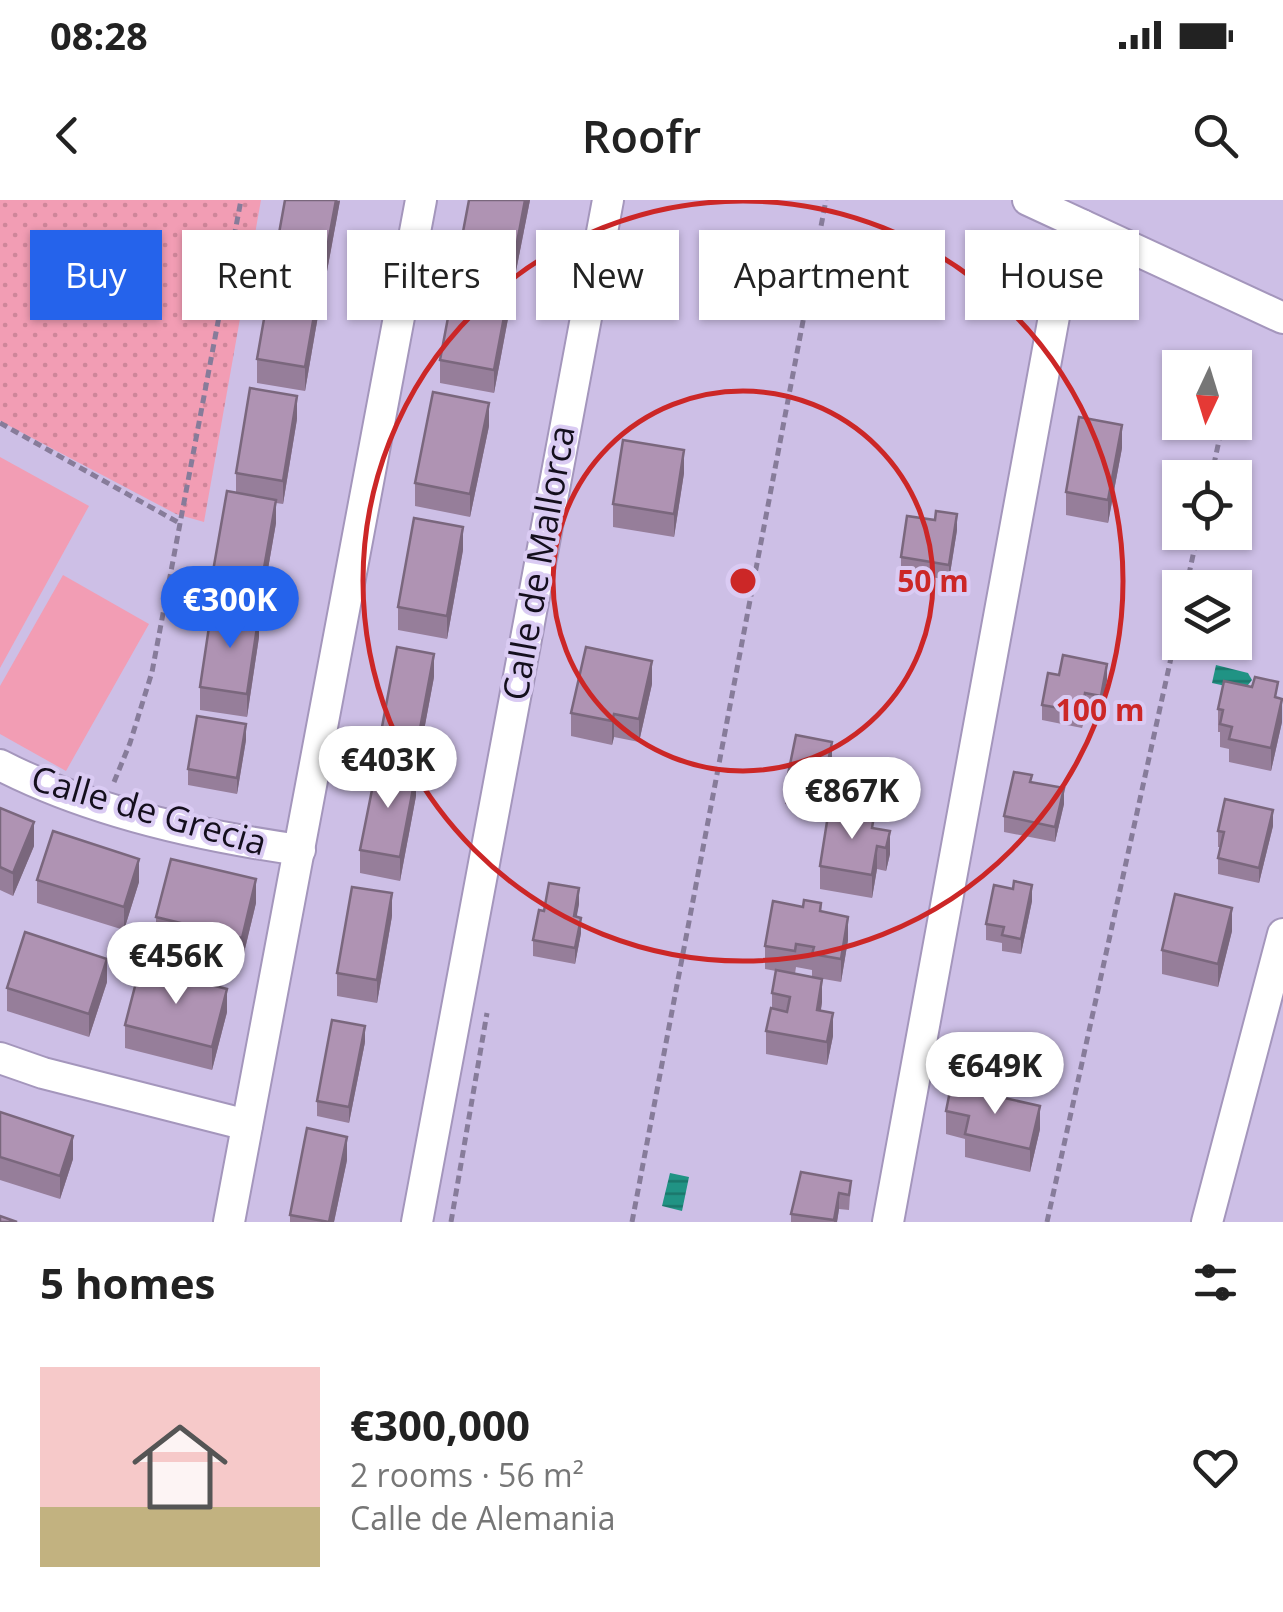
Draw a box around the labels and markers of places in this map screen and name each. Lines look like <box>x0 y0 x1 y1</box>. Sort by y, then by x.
centre of rings <box>725 563 761 599</box>
pin: €300K <box>160 566 300 651</box>
pin: €403K <box>318 726 458 811</box>
pin: €867K <box>782 757 922 842</box>
pin: €456K <box>106 922 246 1007</box>
pin: €649K <box>925 1032 1065 1117</box>

